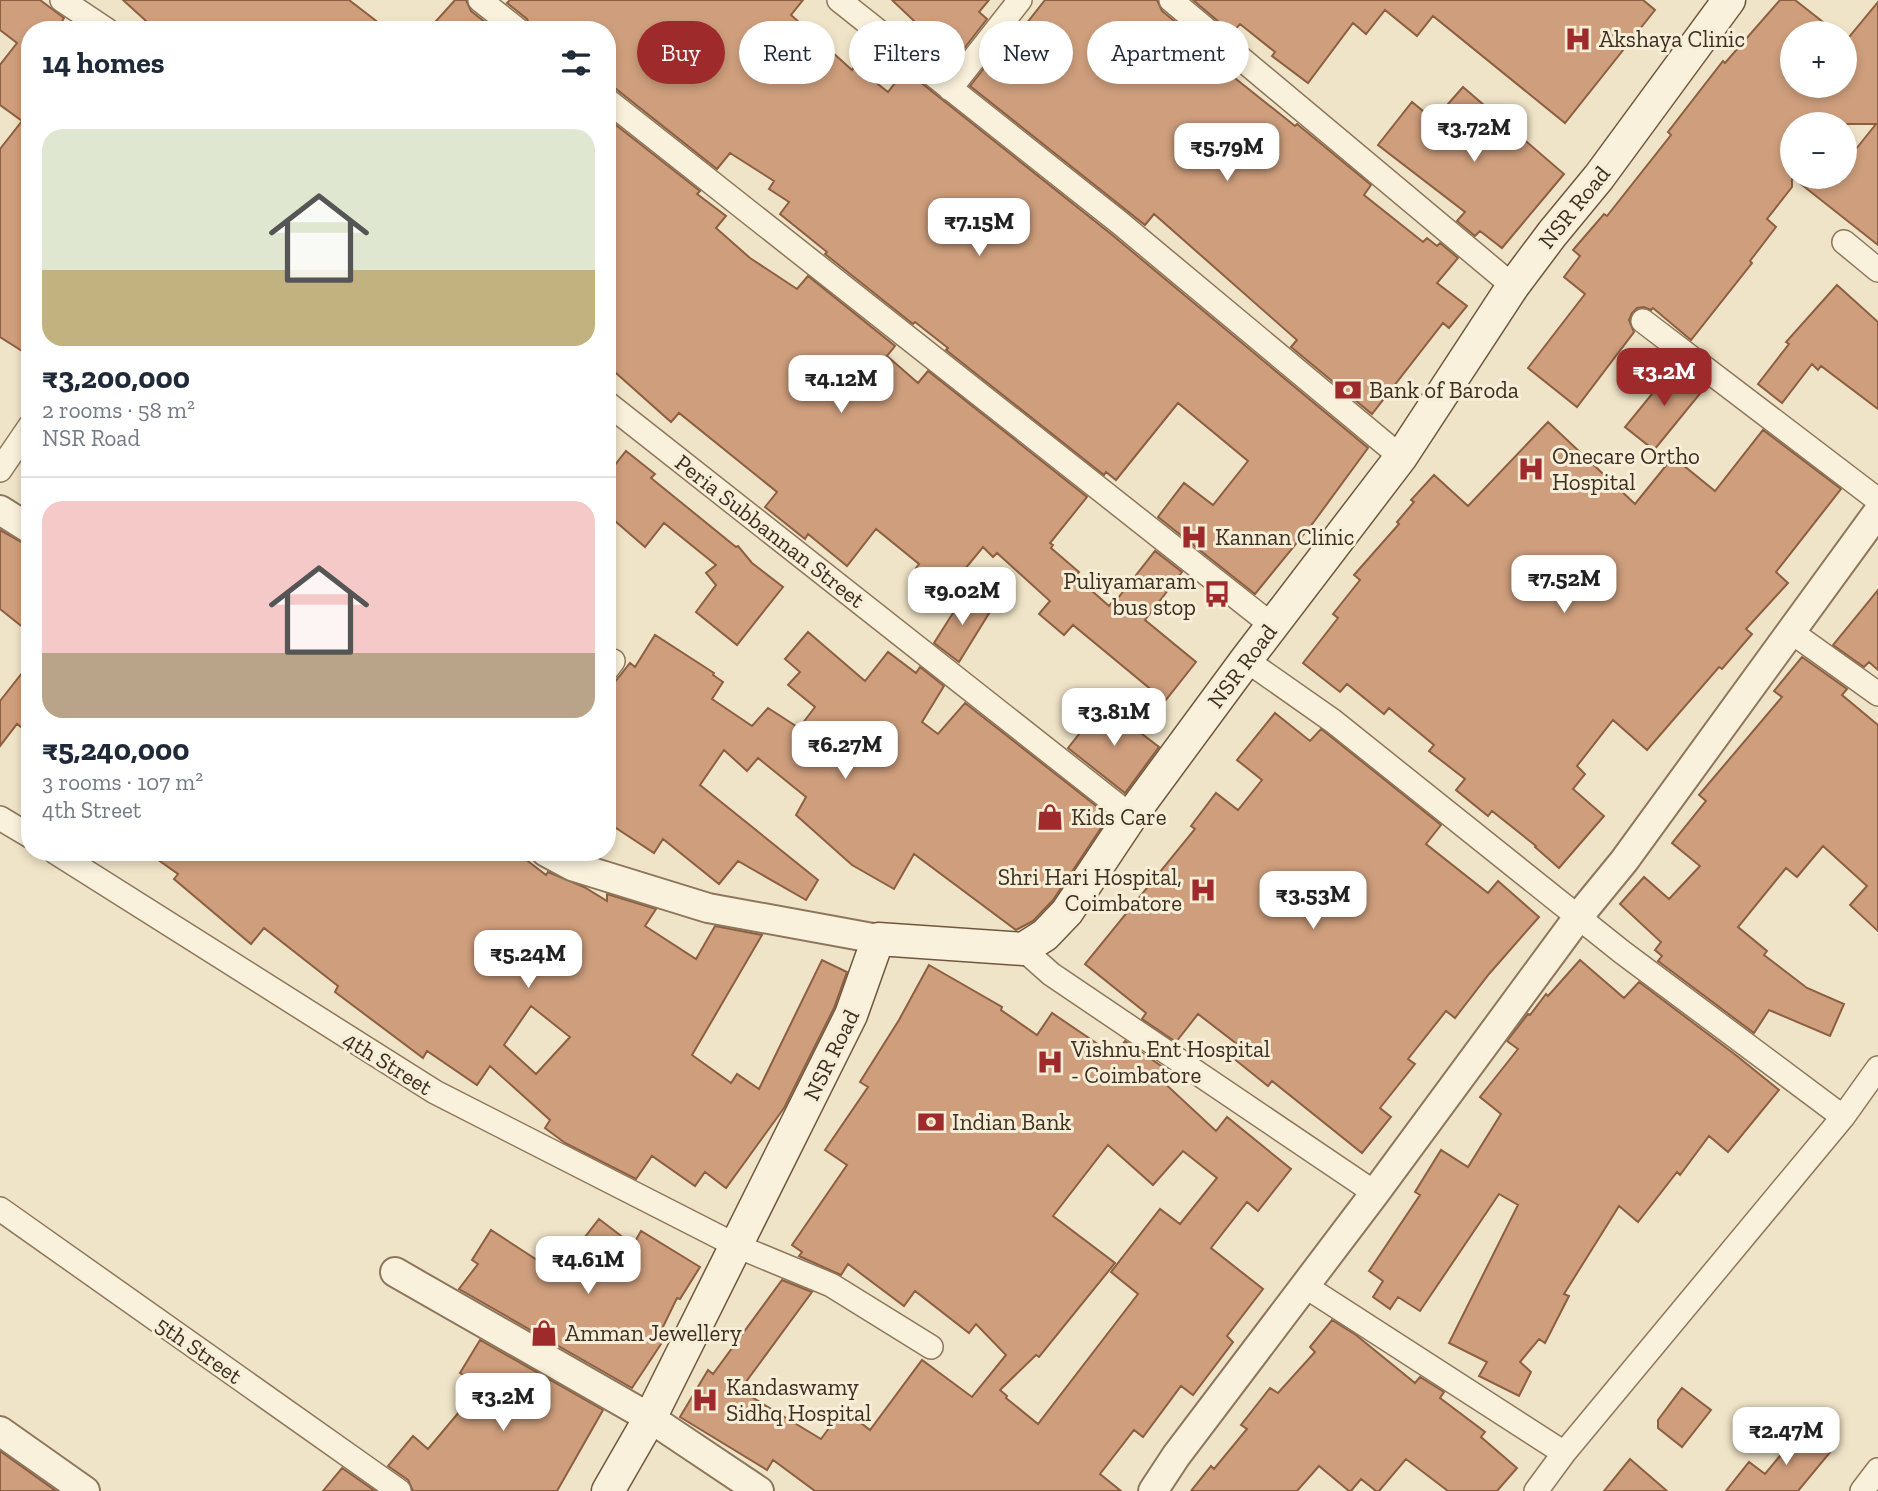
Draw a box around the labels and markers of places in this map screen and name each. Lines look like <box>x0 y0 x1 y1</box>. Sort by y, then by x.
hospital icon: Akshaya Clinic <box>1563 24 1593 54</box>
place label: Akshaya Clinic <box>1599 25 1745 53</box>
pin: ₹3.72M <box>1417 104 1531 164</box>
pin: ₹5.79M <box>1170 124 1284 183</box>
pin: ₹7.15M <box>922 198 1036 258</box>
pin: ₹3.2M <box>1615 348 1713 408</box>
pin: ₹4.12M <box>784 356 898 415</box>
bank icon: Bank of Baroda <box>1333 375 1363 405</box>
place label: Bank of Baroda <box>1369 376 1519 404</box>
place label: Onecare Ortho Hospital <box>1552 442 1700 496</box>
hospital icon: Onecare Ortho Hospital <box>1516 454 1546 484</box>
hospital icon: Kannan Clinic <box>1179 522 1209 552</box>
place label: Kannan Clinic <box>1215 523 1354 551</box>
pin: ₹7.52M <box>1507 556 1621 615</box>
place label: Puliyamaram bus stop <box>1063 567 1196 621</box>
pin: ₹9.02M <box>905 568 1019 627</box>
bus stop icon: Puliyamaram bus stop <box>1202 579 1232 609</box>
pin: ₹3.81M <box>1057 688 1171 748</box>
pin: ₹6.27M <box>788 722 902 781</box>
shop icon: Kids Care <box>1035 802 1065 832</box>
place label: Kids Care <box>1071 803 1167 831</box>
place label: Shri Hari Hospital, Coimbatore <box>998 863 1182 917</box>
pin: ₹3.53M <box>1256 872 1370 931</box>
hospital icon: Shri Hari Hospital, Coimbatore <box>1188 875 1218 905</box>
pin: ₹5.24M <box>471 930 585 990</box>
place label: Vishnu Ent Hospital - Coimbatore <box>1070 1035 1270 1089</box>
hospital icon: Vishnu Ent Hospital - Coimbatore <box>1035 1047 1065 1077</box>
bank icon: Indian Bank <box>916 1107 946 1137</box>
place label: Indian Bank <box>952 1108 1071 1136</box>
pin: ₹4.61M <box>531 1236 645 1296</box>
shop icon: Amman Jewellery <box>529 1318 559 1348</box>
place label: Amman Jewellery <box>565 1319 742 1347</box>
place label: Kandaswamy Sidhq Hospital <box>726 1373 871 1427</box>
pin: ₹3.2M <box>454 1374 552 1433</box>
hospital icon: Kandaswamy Sidhq Hospital <box>690 1385 720 1415</box>
pin: ₹2.47M <box>1729 1408 1843 1467</box>

